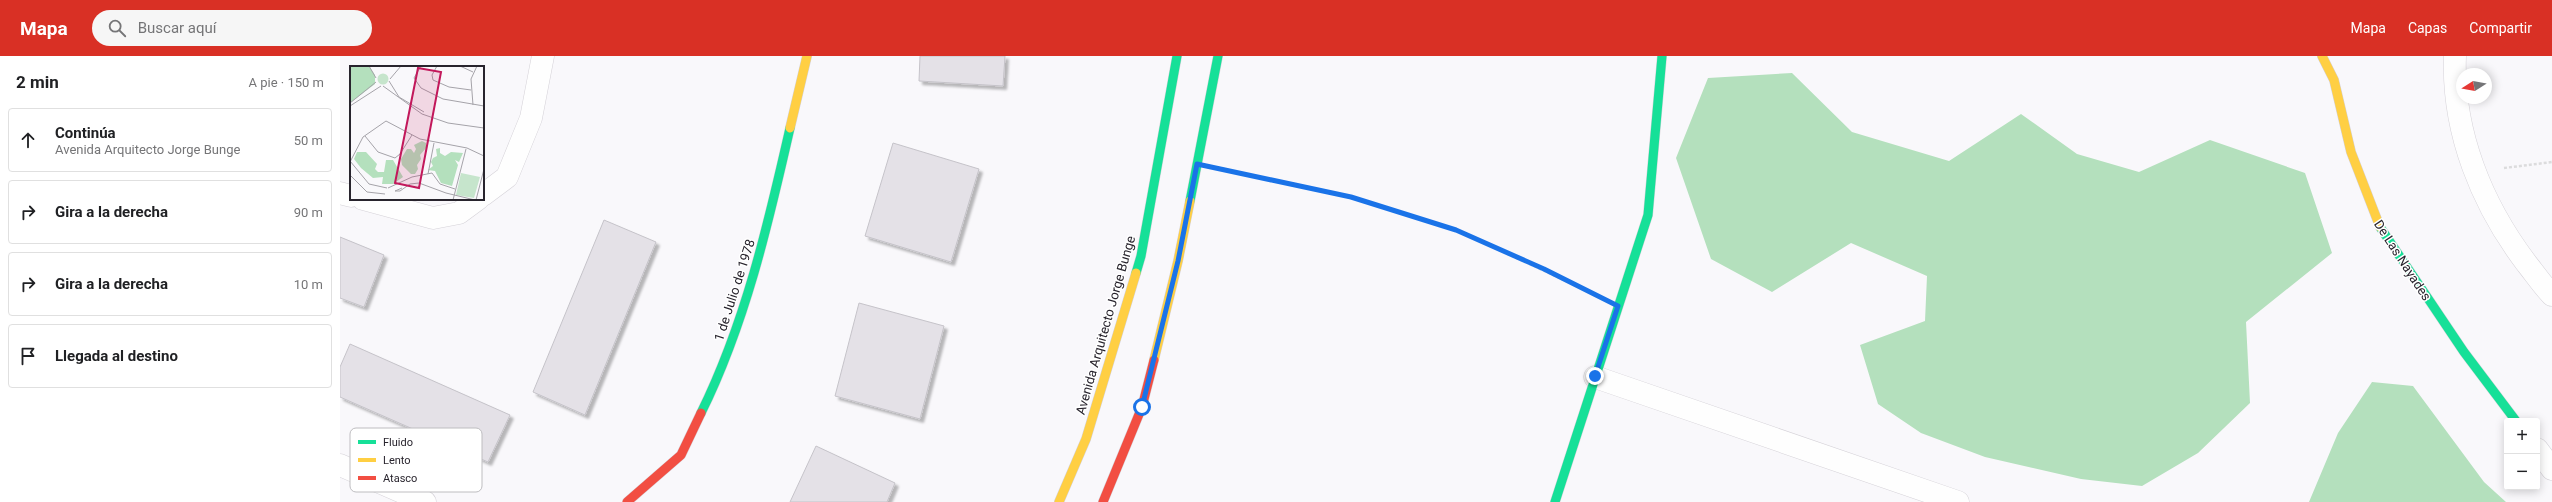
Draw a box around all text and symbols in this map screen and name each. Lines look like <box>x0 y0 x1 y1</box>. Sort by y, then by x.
search box <box>92 10 372 46</box>
text: Mapa <box>20 17 68 40</box>
icon: search <box>106 17 128 39</box>
text: Buscar aquí <box>138 19 217 37</box>
text: Mapa <box>2351 20 2386 36</box>
text: Capas <box>2408 20 2447 36</box>
text: Compartir <box>2469 20 2532 36</box>
inset map <box>350 66 484 200</box>
north arrow <box>2456 68 2492 104</box>
text: 2 min <box>16 72 59 92</box>
text: A pie · 150 m <box>249 75 324 90</box>
text: Continúa <box>55 124 116 142</box>
icon: ahead <box>17 129 39 151</box>
text: 50 m <box>294 133 323 148</box>
text: Avenida Arquitecto Jorge Bunge <box>55 142 240 157</box>
icon: right <box>17 201 39 223</box>
text: Gira a la derecha <box>55 203 168 221</box>
text: 90 m <box>294 205 323 220</box>
street label: De Las Nayades <box>2371 217 2434 304</box>
street label: Avenida Arquitecto Jorge Bunge <box>1073 234 1138 416</box>
street label: 1 de Julio de 1978 <box>711 237 758 343</box>
icon: right <box>17 273 39 295</box>
text: Gira a la derecha <box>55 275 168 293</box>
text: 10 m <box>294 277 323 292</box>
icon: arrive <box>17 345 39 367</box>
text: Llegada al destino <box>55 347 178 365</box>
route end <box>1586 367 1604 385</box>
route start <box>1133 398 1151 416</box>
map controls <box>2504 418 2540 490</box>
button: + <box>2504 418 2540 454</box>
legend <box>350 428 482 492</box>
text: Fluido <box>383 436 413 449</box>
text: Lento <box>383 454 411 467</box>
button: − <box>2504 454 2540 490</box>
text: Atasco <box>383 472 417 485</box>

